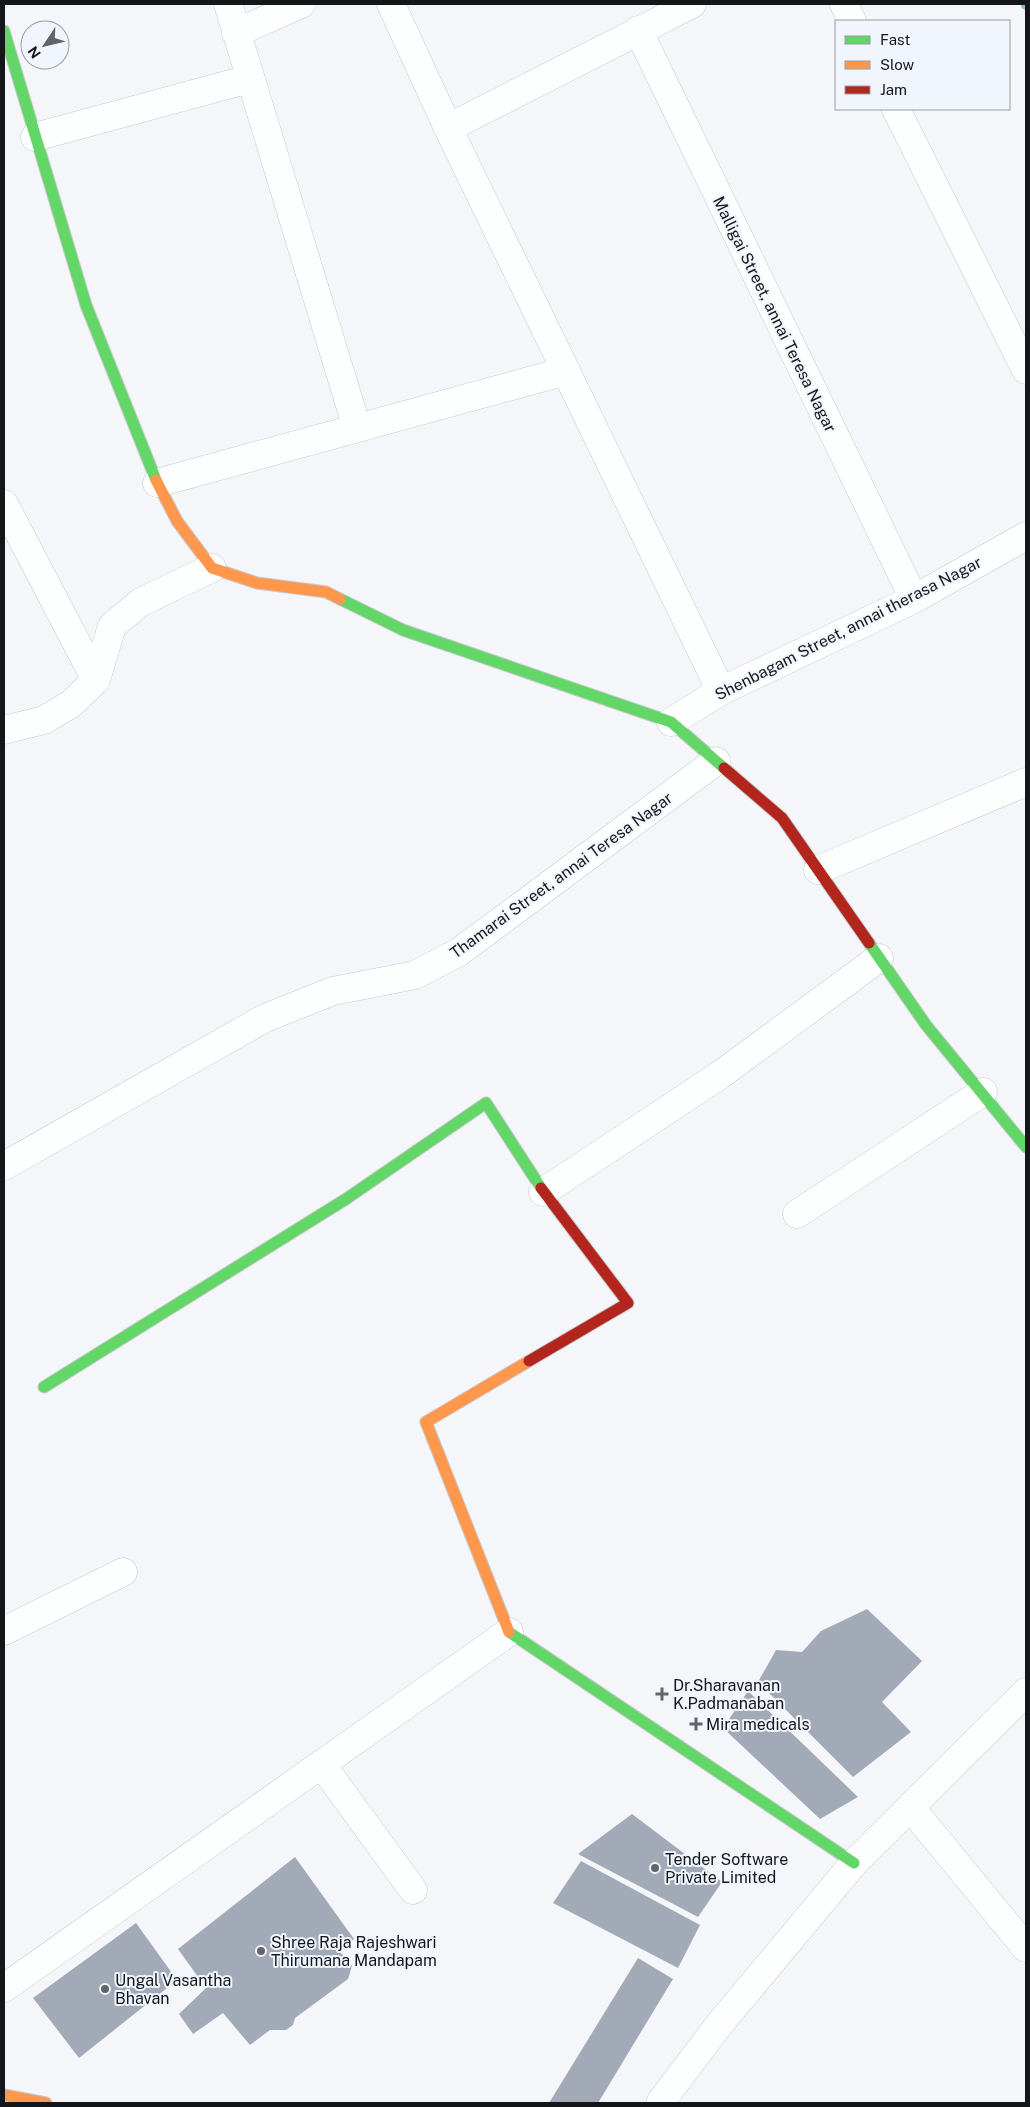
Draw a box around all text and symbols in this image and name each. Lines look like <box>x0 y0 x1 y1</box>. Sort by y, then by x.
north arrow <box>20 20 70 70</box>
legend <box>835 20 1010 110</box>
text: Fast <box>880 31 910 48</box>
text: N <box>25 43 44 62</box>
text: Slow <box>880 56 915 73</box>
text: Jam <box>880 81 907 98</box>
street label: Malligai Street, annai Teresa Nagar <box>709 193 840 435</box>
street label: Shenbagam Street, annai therasa Nagar <box>712 553 985 704</box>
street label: Thamarai Street, annai Teresa Nagar <box>446 788 676 963</box>
place label: Dr.Sharavanan K.Padmanaban <box>673 1676 784 1713</box>
marker: Dr.Sharavanan K.Padmanaban <box>655 1687 669 1701</box>
place label: Mira medicals <box>706 1715 810 1734</box>
marker: Mira medicals <box>690 1718 702 1730</box>
place label: Tender Software Private Limited <box>665 1850 788 1887</box>
marker: Tender Software Private Limited <box>649 1862 661 1874</box>
place label: Shree Raja Rajeshwari Thirumana Mandapam <box>271 1933 437 1970</box>
marker: Shree Raja Rajeshwari Thirumana Mandapam <box>255 1945 267 1957</box>
place label: Ungal Vasantha Bhavan <box>115 1971 231 2008</box>
marker: Ungal Vasantha Bhavan <box>99 1983 111 1995</box>

